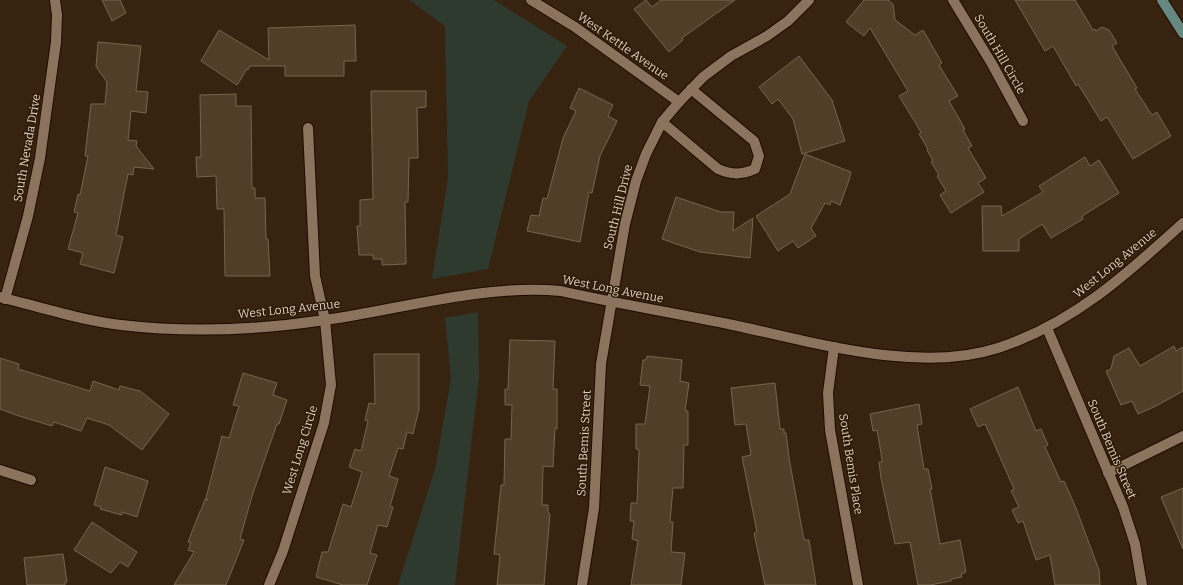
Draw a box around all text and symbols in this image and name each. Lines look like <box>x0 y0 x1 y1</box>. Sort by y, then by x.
street label: West Kettle Avenue <box>575 9 671 83</box>
street label: South Hill Circle <box>971 12 1029 96</box>
street label: South Nevada Drive <box>11 93 43 203</box>
street label: South Hill Drive <box>601 163 635 251</box>
street label: West Long Avenue <box>1071 225 1159 301</box>
street label: West Long Avenue <box>561 272 665 306</box>
street label: West Long Avenue <box>237 297 341 321</box>
street label: South Bemis Street <box>574 389 594 497</box>
street label: South Bemis Street <box>1085 397 1140 501</box>
street label: West Long Circle <box>280 404 320 496</box>
street label: South Bemis Place <box>836 412 866 516</box>

